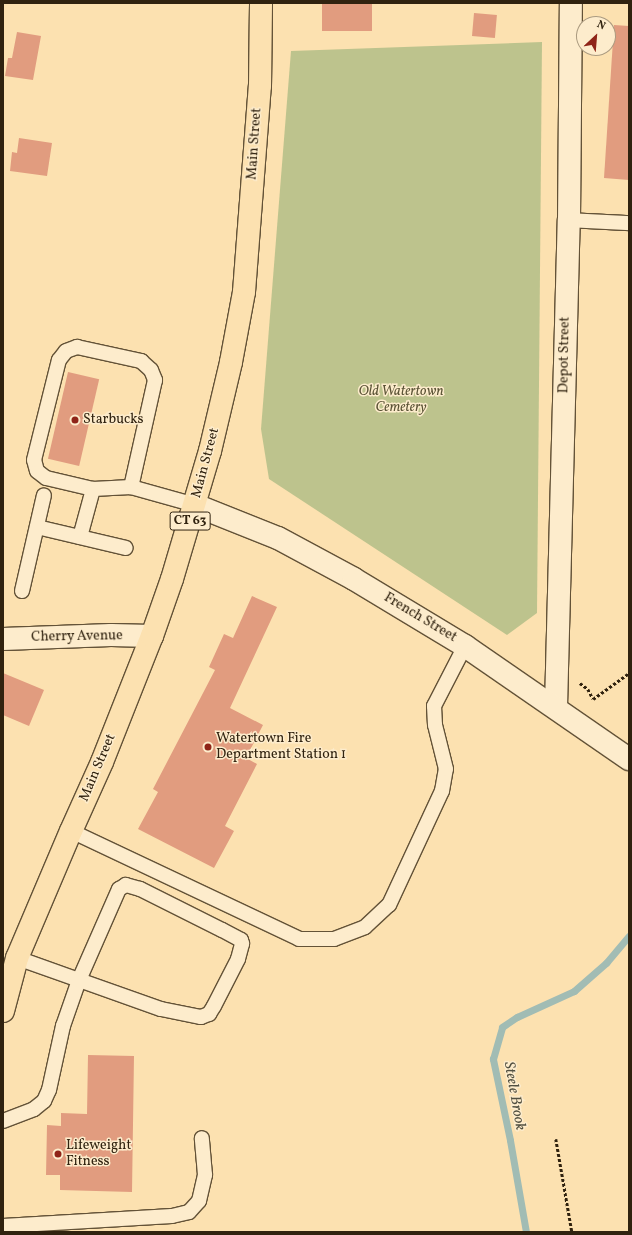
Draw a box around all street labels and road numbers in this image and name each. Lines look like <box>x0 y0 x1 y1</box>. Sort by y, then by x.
street label: Main Street <box>244 107 266 181</box>
street label: Depot Street <box>556 316 574 394</box>
street label: Main Street <box>189 426 223 500</box>
road number: CT 63 <box>169 510 211 532</box>
street label: French Street <box>381 590 459 646</box>
street label: Cherry Avenue <box>31 628 123 646</box>
street label: Main Street <box>76 732 120 804</box>

